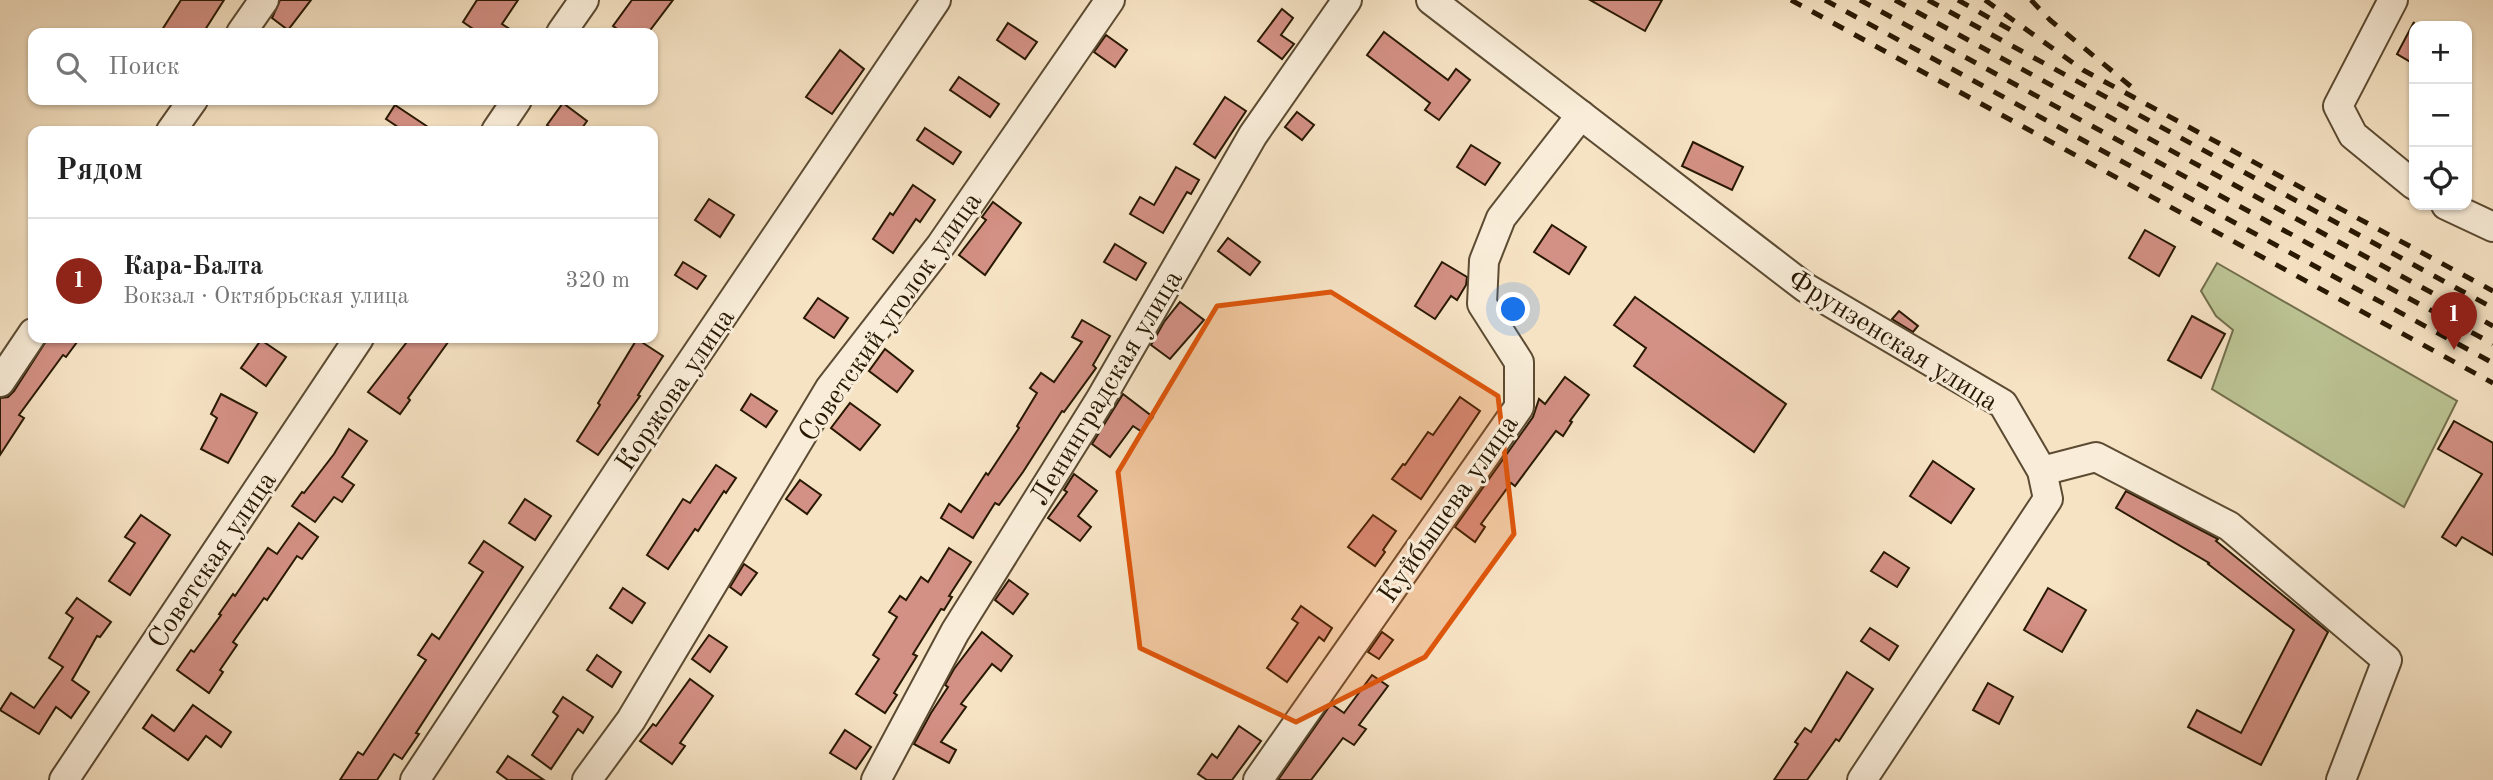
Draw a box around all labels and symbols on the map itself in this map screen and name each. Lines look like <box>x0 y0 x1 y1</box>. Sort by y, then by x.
street label: Советский уголок улица <box>795 188 988 448</box>
street label: Ленинградская улица <box>1026 266 1189 511</box>
street label: Фрунзенская улица <box>1782 266 2003 418</box>
your location <box>1496 292 1530 326</box>
pin: 1 <box>2431 292 2477 350</box>
street label: Коржова улица <box>612 304 741 477</box>
street label: Куйбышева улица <box>1374 411 1525 609</box>
street label: Советская улица <box>144 467 283 654</box>

